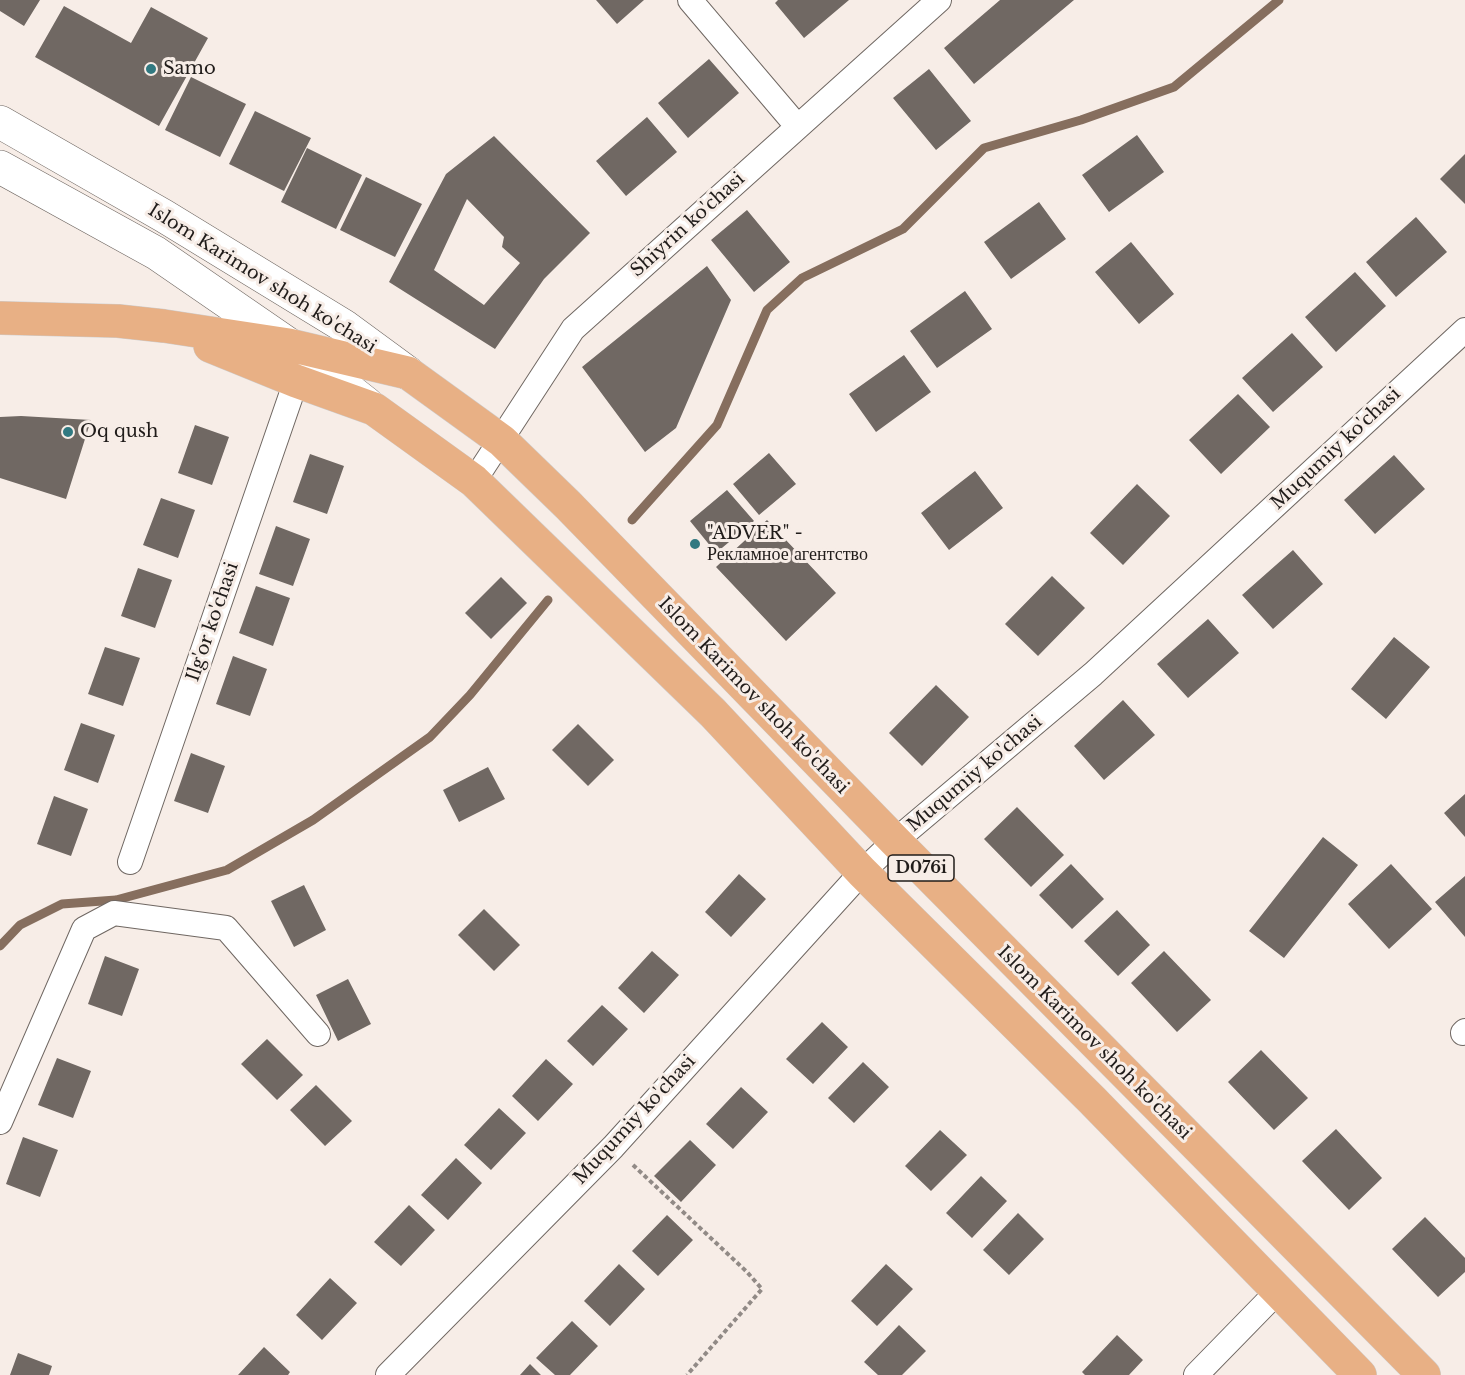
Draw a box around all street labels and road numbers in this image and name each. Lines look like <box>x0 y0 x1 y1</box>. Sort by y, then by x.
street label: Shiyrin ko'chasi <box>627 168 749 282</box>
street label: Islom Karimov shoh ko'chasi <box>144 200 380 358</box>
street label: Muqumiy ko'chasi <box>1267 384 1405 514</box>
street label: Ilg'or ko'chasi <box>182 560 244 684</box>
street label: Islom Karimov shoh ko'chasi <box>653 593 853 799</box>
street label: Muqumiy ko'chasi <box>903 711 1047 837</box>
road number: D076i <box>888 855 954 881</box>
street label: Islom Karimov shoh ko'chasi <box>993 942 1195 1144</box>
street label: Muqumiy ko'chasi <box>570 1051 700 1189</box>

